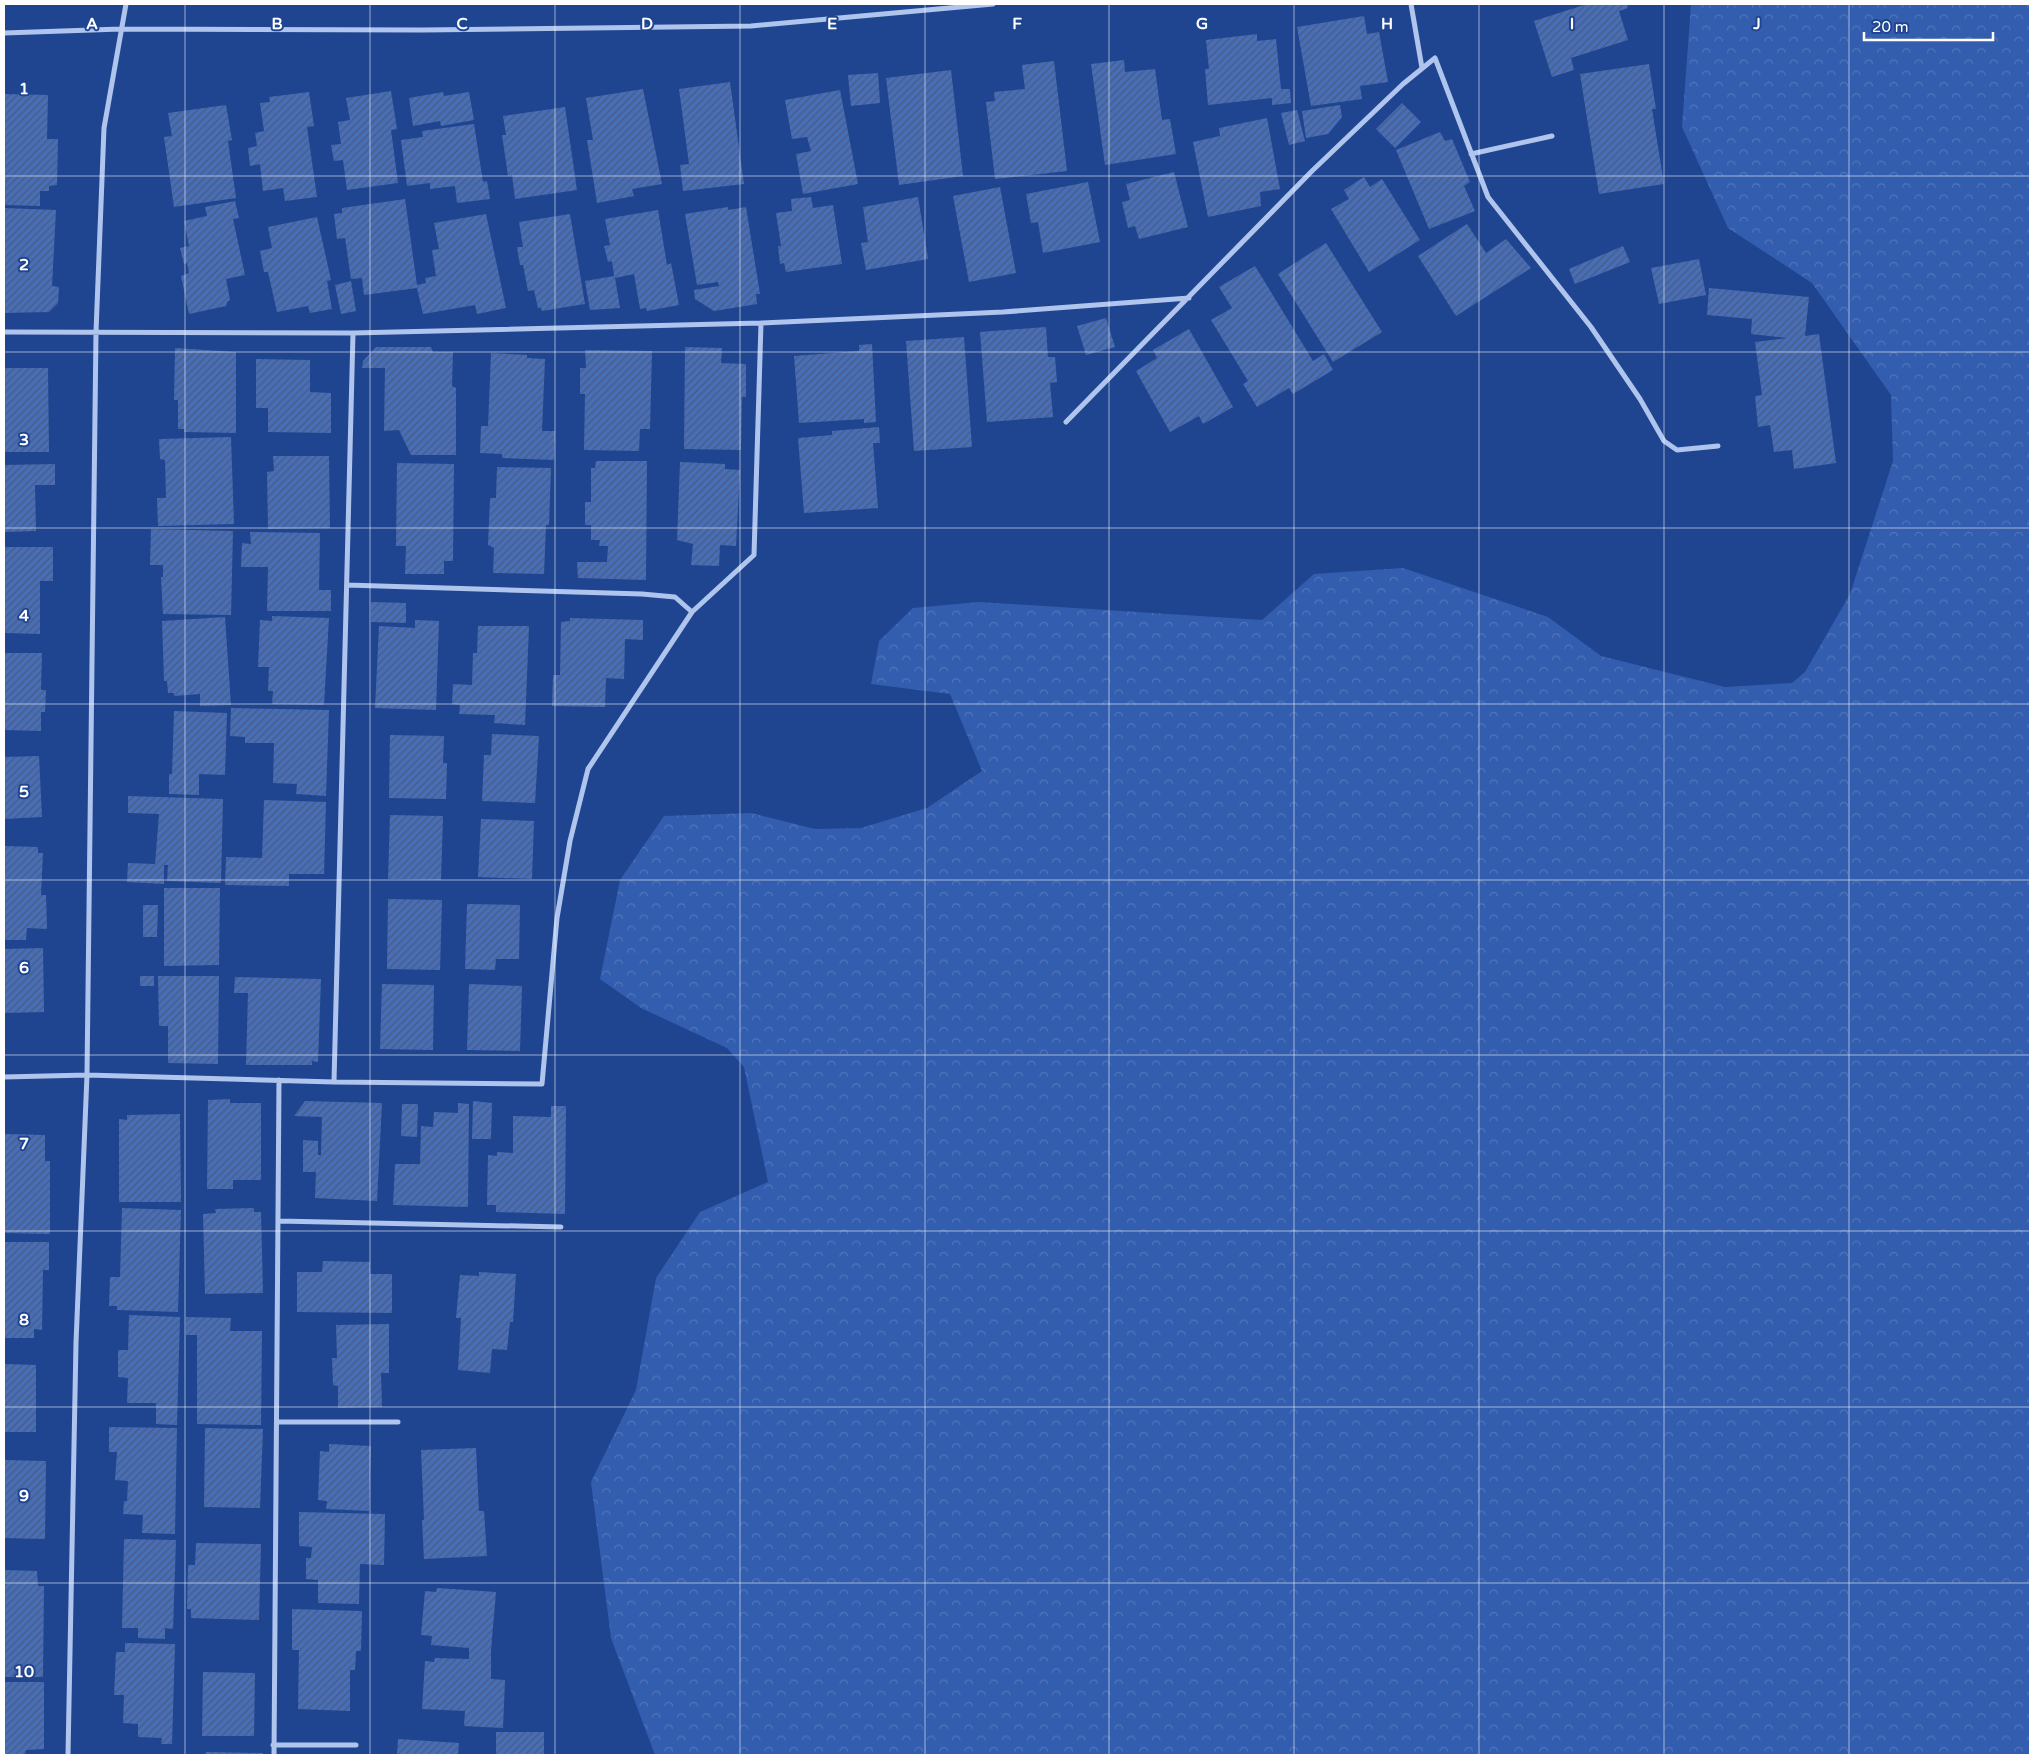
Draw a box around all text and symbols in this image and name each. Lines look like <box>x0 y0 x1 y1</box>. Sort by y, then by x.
scale bar <box>1864 10 1993 42</box>
text: A <box>86 14 98 34</box>
text: B <box>271 14 283 34</box>
text: C <box>456 14 468 34</box>
text: D <box>641 14 653 34</box>
text: E <box>827 14 837 34</box>
text: F <box>1012 14 1022 34</box>
text: G <box>1196 14 1208 34</box>
text: H <box>1381 14 1393 34</box>
text: I <box>1570 14 1574 34</box>
text: J <box>1752 14 1761 34</box>
text: 20 m <box>1872 18 1909 36</box>
text: 1 <box>19 79 29 99</box>
text: 2 <box>19 255 29 275</box>
text: 3 <box>19 430 29 450</box>
text: 4 <box>19 606 29 626</box>
text: 5 <box>19 782 29 802</box>
text: 6 <box>19 958 29 978</box>
text: 7 <box>19 1134 29 1154</box>
text: 8 <box>19 1310 29 1330</box>
text: 9 <box>19 1486 29 1506</box>
text: 10 <box>14 1662 34 1682</box>

